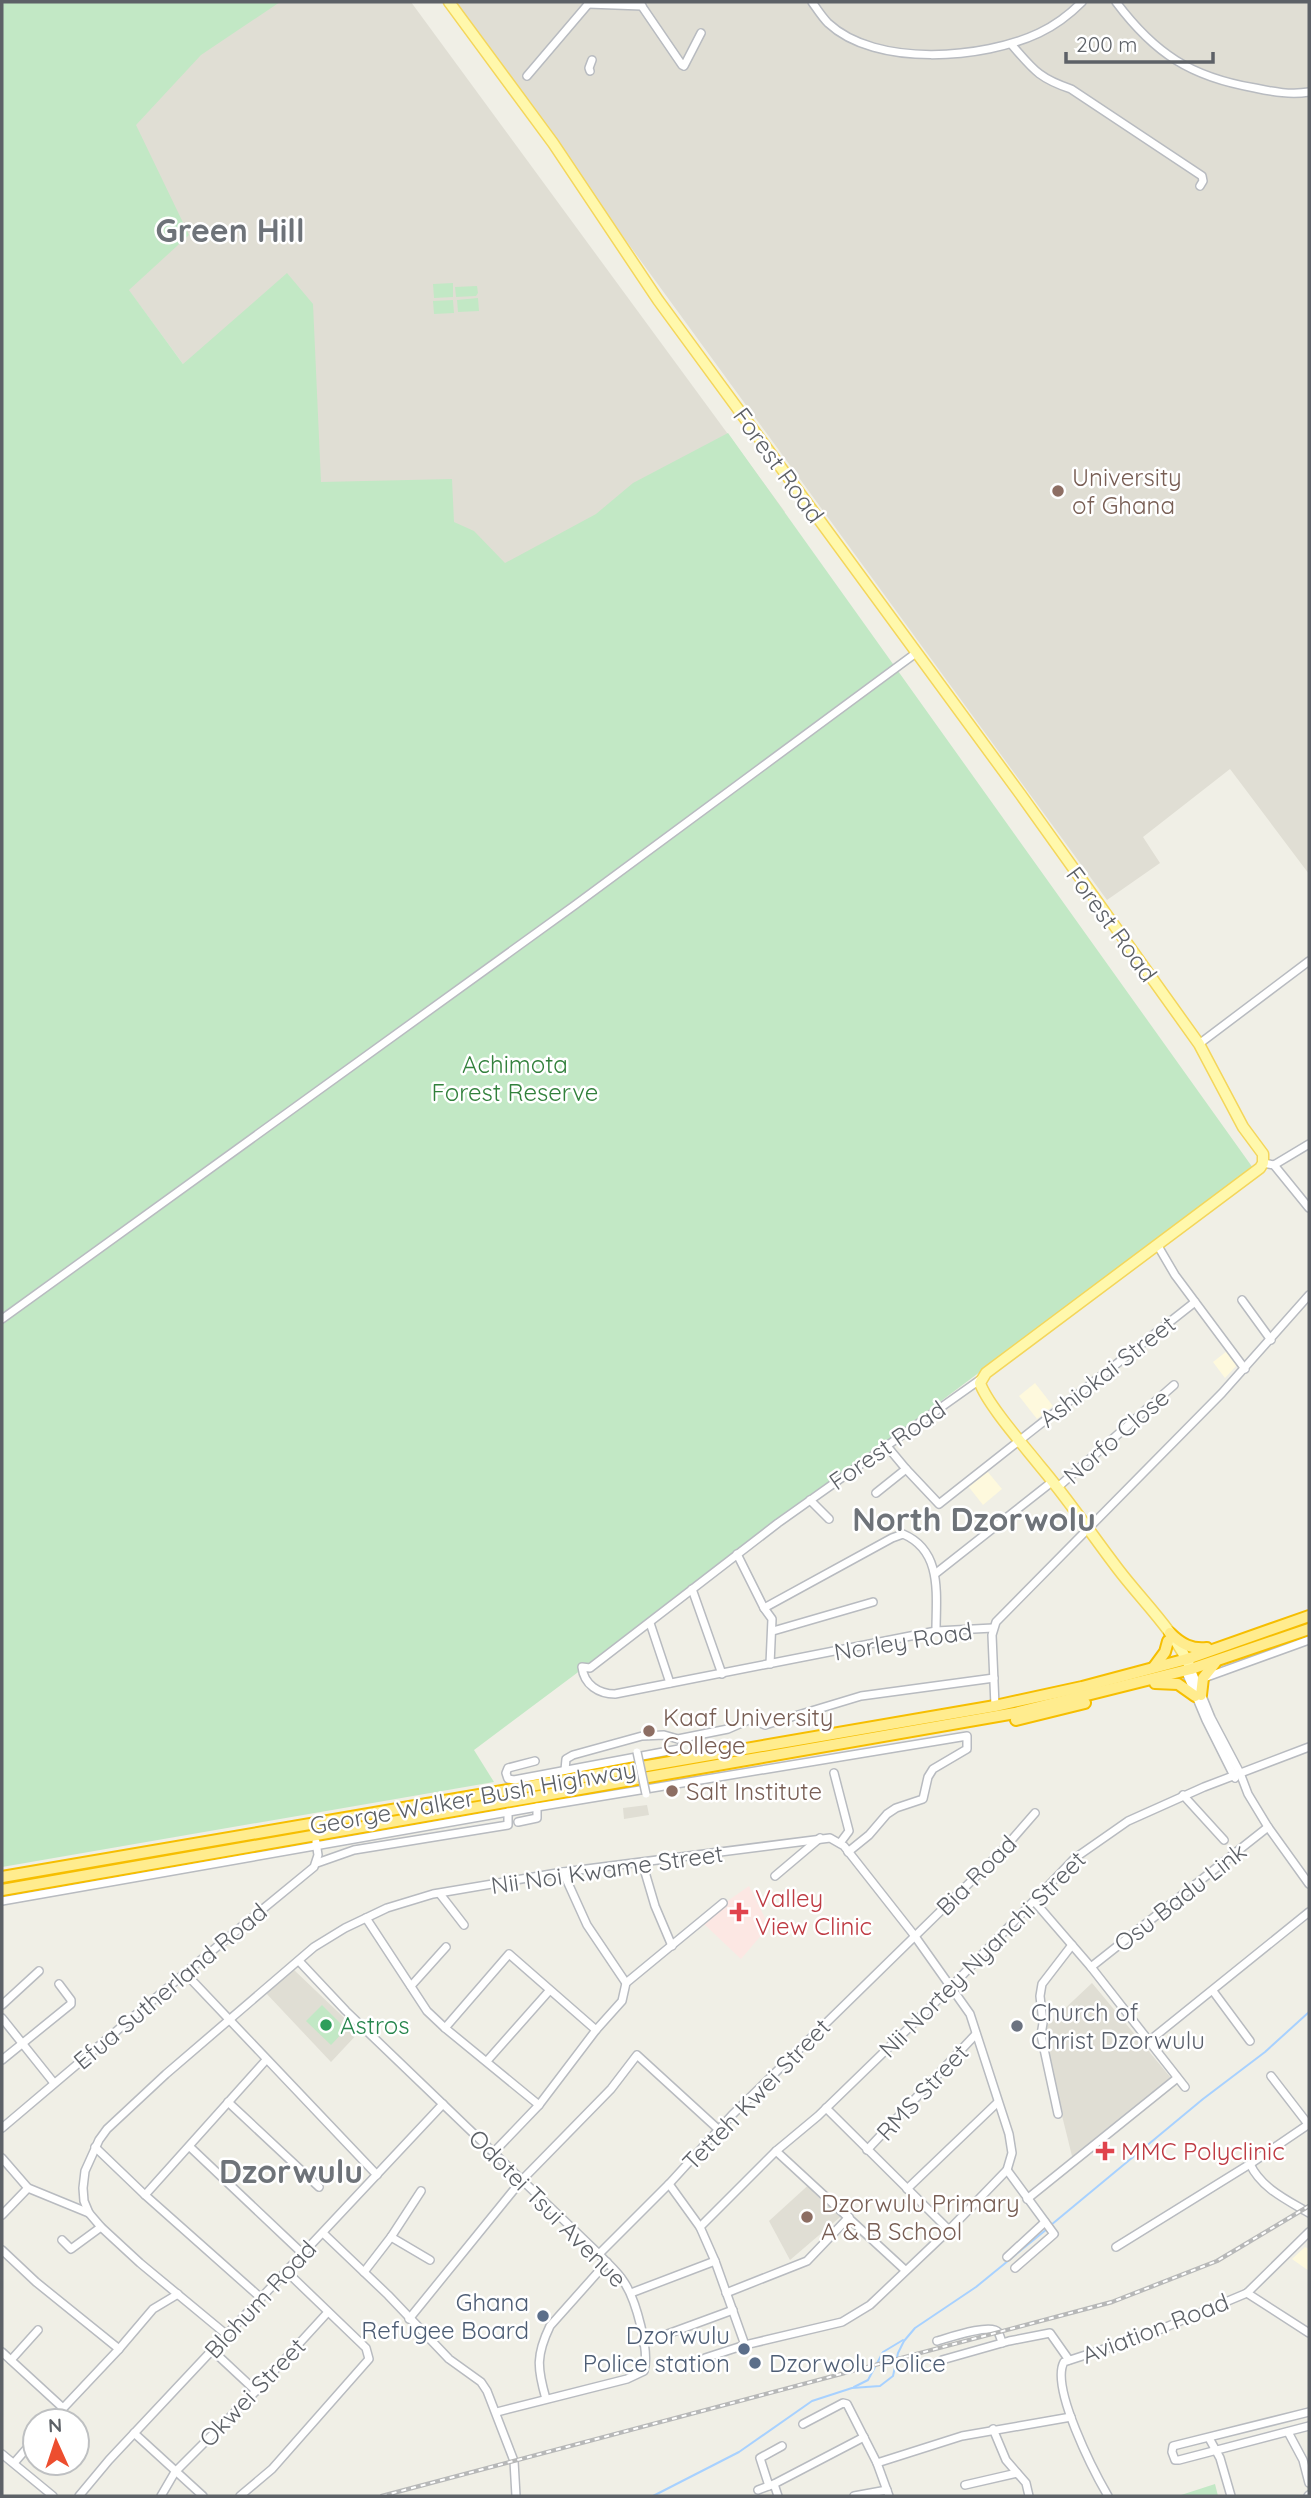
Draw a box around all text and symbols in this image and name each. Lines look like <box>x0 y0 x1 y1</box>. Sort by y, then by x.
scale bar <box>1066 21 1213 65</box>
text: 200 m <box>1076 31 1138 57</box>
district label: Green Hill <box>155 210 305 250</box>
street label: Forest Road <box>727 401 831 529</box>
place label: University of Ghana <box>1072 462 1182 520</box>
marker: University of Ghana <box>1050 483 1066 499</box>
street label: Forest Road <box>1060 860 1164 988</box>
park label: Achimota Forest Reserve <box>432 1049 598 1107</box>
street label: Ashiokai Street <box>1033 1309 1181 1433</box>
street label: Norfo Close <box>1057 1382 1175 1490</box>
street label: Forest Road <box>823 1394 951 1496</box>
district label: North Dzorwolu <box>852 1499 1096 1539</box>
street label: Norley Road <box>832 1615 974 1667</box>
place label: Kaaf University College <box>663 1702 833 1760</box>
marker: Kaaf University College <box>641 1723 657 1739</box>
street label: George Walker Bush Highway <box>307 1753 639 1841</box>
place label: Salt Institute <box>686 1776 822 1806</box>
marker: Salt Institute <box>664 1783 680 1799</box>
street label: Bia Road <box>930 1829 1022 1921</box>
street label: Osu Badu Link <box>1108 1836 1252 1958</box>
street label: Nii Noi Kwame Street <box>489 1838 725 1900</box>
street label: Nii Nortey Nyanchi Street <box>872 1844 1092 2064</box>
place label: Valley View Clinic <box>755 1883 872 1941</box>
street label: Efua Sutherland Road <box>67 1896 273 2076</box>
marker: Valley View Clinic <box>729 1902 749 1922</box>
place label: Church of Christ Dzorwulu <box>1031 1997 1205 2055</box>
place label: Astros <box>340 2010 409 2040</box>
street label: Tetteh Kwei Street <box>676 2012 836 2176</box>
marker: Astros <box>318 2017 334 2033</box>
marker: Church of Christ Dzorwulu <box>1009 2018 1025 2034</box>
street label: RMS Street <box>870 2037 974 2147</box>
street label: Odotei Tsui Avenue <box>463 2123 633 2293</box>
place label: MMC Polyclinic <box>1121 2136 1285 2166</box>
marker: MMC Polyclinic <box>1095 2141 1115 2161</box>
district label: Dzorwulu <box>219 2151 363 2191</box>
place label: Dzorwulu Primary A & B School <box>821 2188 1020 2246</box>
marker: Dzorwulu Primary A & B School <box>799 2209 815 2225</box>
street label: Blohum Road <box>198 2234 322 2364</box>
street label: Aviation Road <box>1077 2286 1233 2370</box>
place label: Ghana Refugee Board <box>361 2287 529 2345</box>
marker: Ghana Refugee Board <box>535 2308 551 2324</box>
place label: Dzorwulu Police station <box>583 2320 730 2378</box>
street label: Okwei Street <box>193 2331 311 2453</box>
marker: Dzorwulu Police station <box>736 2341 752 2357</box>
place label: Dzorwolu Police <box>769 2348 946 2378</box>
marker: Dzorwolu Police <box>747 2355 763 2371</box>
north arrow <box>21 2407 91 2477</box>
text: N <box>48 2413 63 2437</box>

